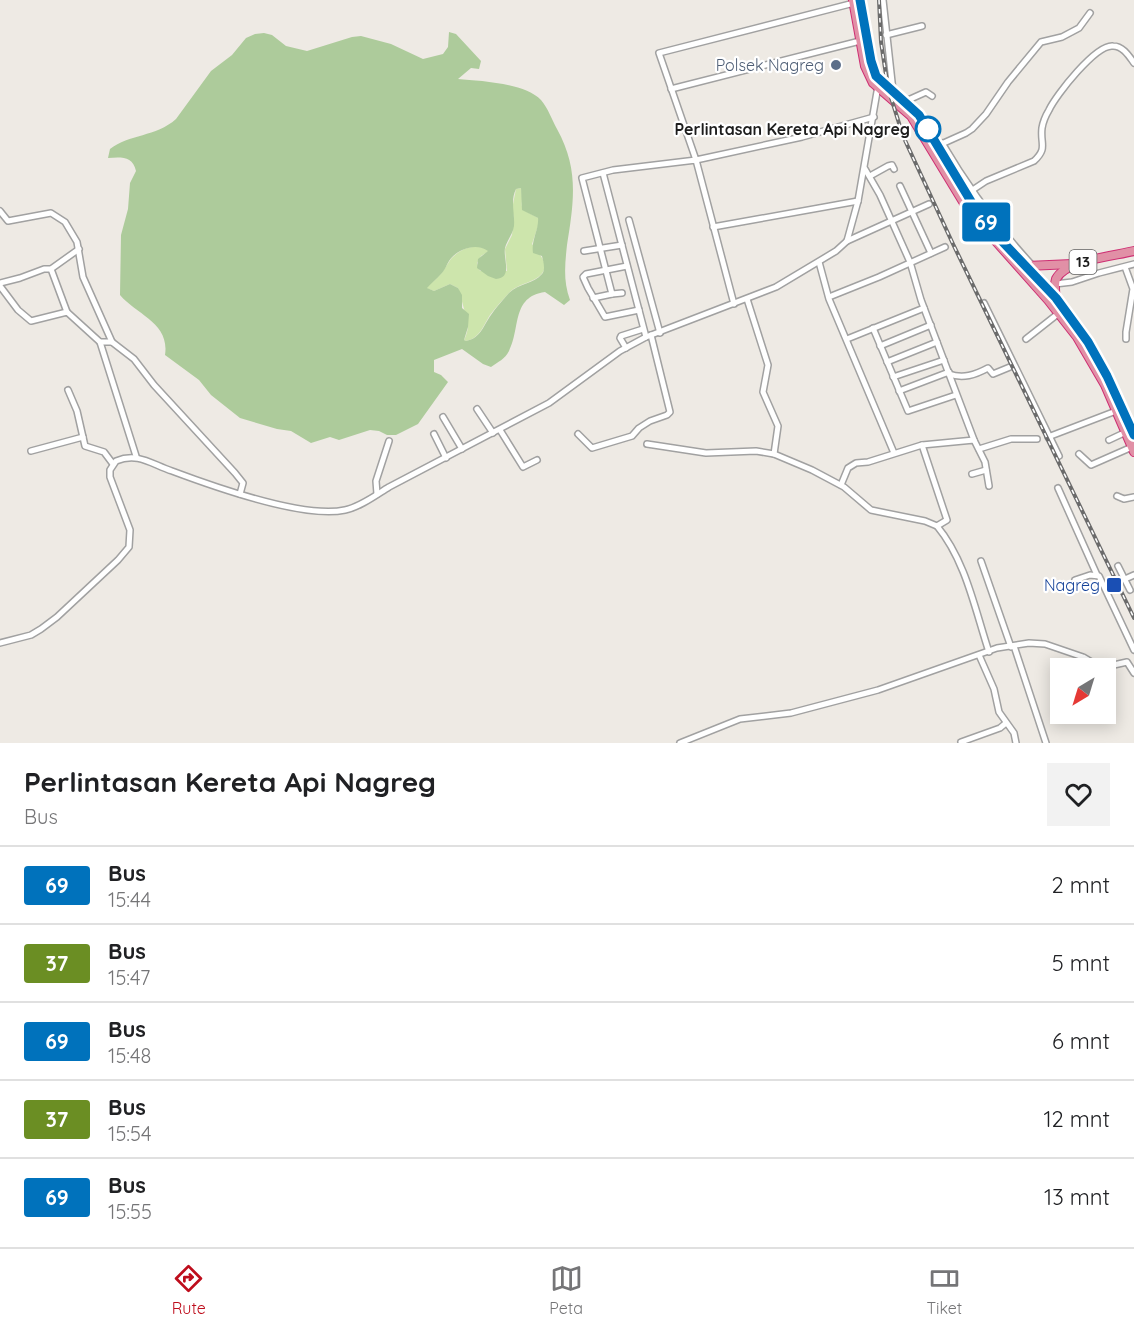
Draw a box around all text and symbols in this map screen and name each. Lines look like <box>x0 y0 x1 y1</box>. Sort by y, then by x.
place label: Polsek Nagreg <box>716 55 824 75</box>
marker: Polsek Nagreg <box>829 58 843 72</box>
marker: Perlintasan Kereta Api Nagreg <box>915 116 941 142</box>
place label: Perlintasan Kereta Api Nagreg <box>675 119 910 139</box>
line badge: 69 <box>959 202 1013 242</box>
text: 69 <box>974 209 998 235</box>
road number: 13 <box>1070 250 1096 274</box>
place label: Nagreg <box>1044 575 1100 595</box>
marker: Nagreg <box>1105 576 1123 594</box>
north arrow <box>1050 658 1116 724</box>
map controls <box>1050 658 1116 724</box>
button: heart <box>1047 763 1110 826</box>
text: Perlintasan Kereta Api Nagreg <box>24 764 436 799</box>
text: Bus <box>24 804 58 829</box>
text: Bus <box>108 859 146 887</box>
text: 2 mnt <box>1052 871 1110 899</box>
text: 69 <box>45 872 69 898</box>
text: 15:44 <box>108 887 151 912</box>
text: Bus <box>108 937 146 965</box>
text: 5 mnt <box>1052 949 1110 977</box>
text: 37 <box>46 950 68 976</box>
text: 15:47 <box>108 965 150 990</box>
text: Bus <box>108 1015 146 1043</box>
text: 6 mnt <box>1052 1027 1110 1055</box>
text: 69 <box>45 1028 69 1054</box>
text: 15:48 <box>108 1043 151 1068</box>
text: Bus <box>108 1093 146 1121</box>
text: 12 mnt <box>1043 1105 1110 1133</box>
text: 37 <box>46 1106 68 1132</box>
text: 15:54 <box>108 1121 151 1146</box>
text: Bus <box>108 1171 146 1199</box>
text: 13 mnt <box>1044 1183 1110 1211</box>
text: 69 <box>45 1184 69 1210</box>
text: 15:55 <box>108 1199 152 1224</box>
tab: Rute <box>172 1262 206 1318</box>
tab: Peta <box>549 1262 583 1318</box>
tab: Tiket <box>926 1262 962 1318</box>

